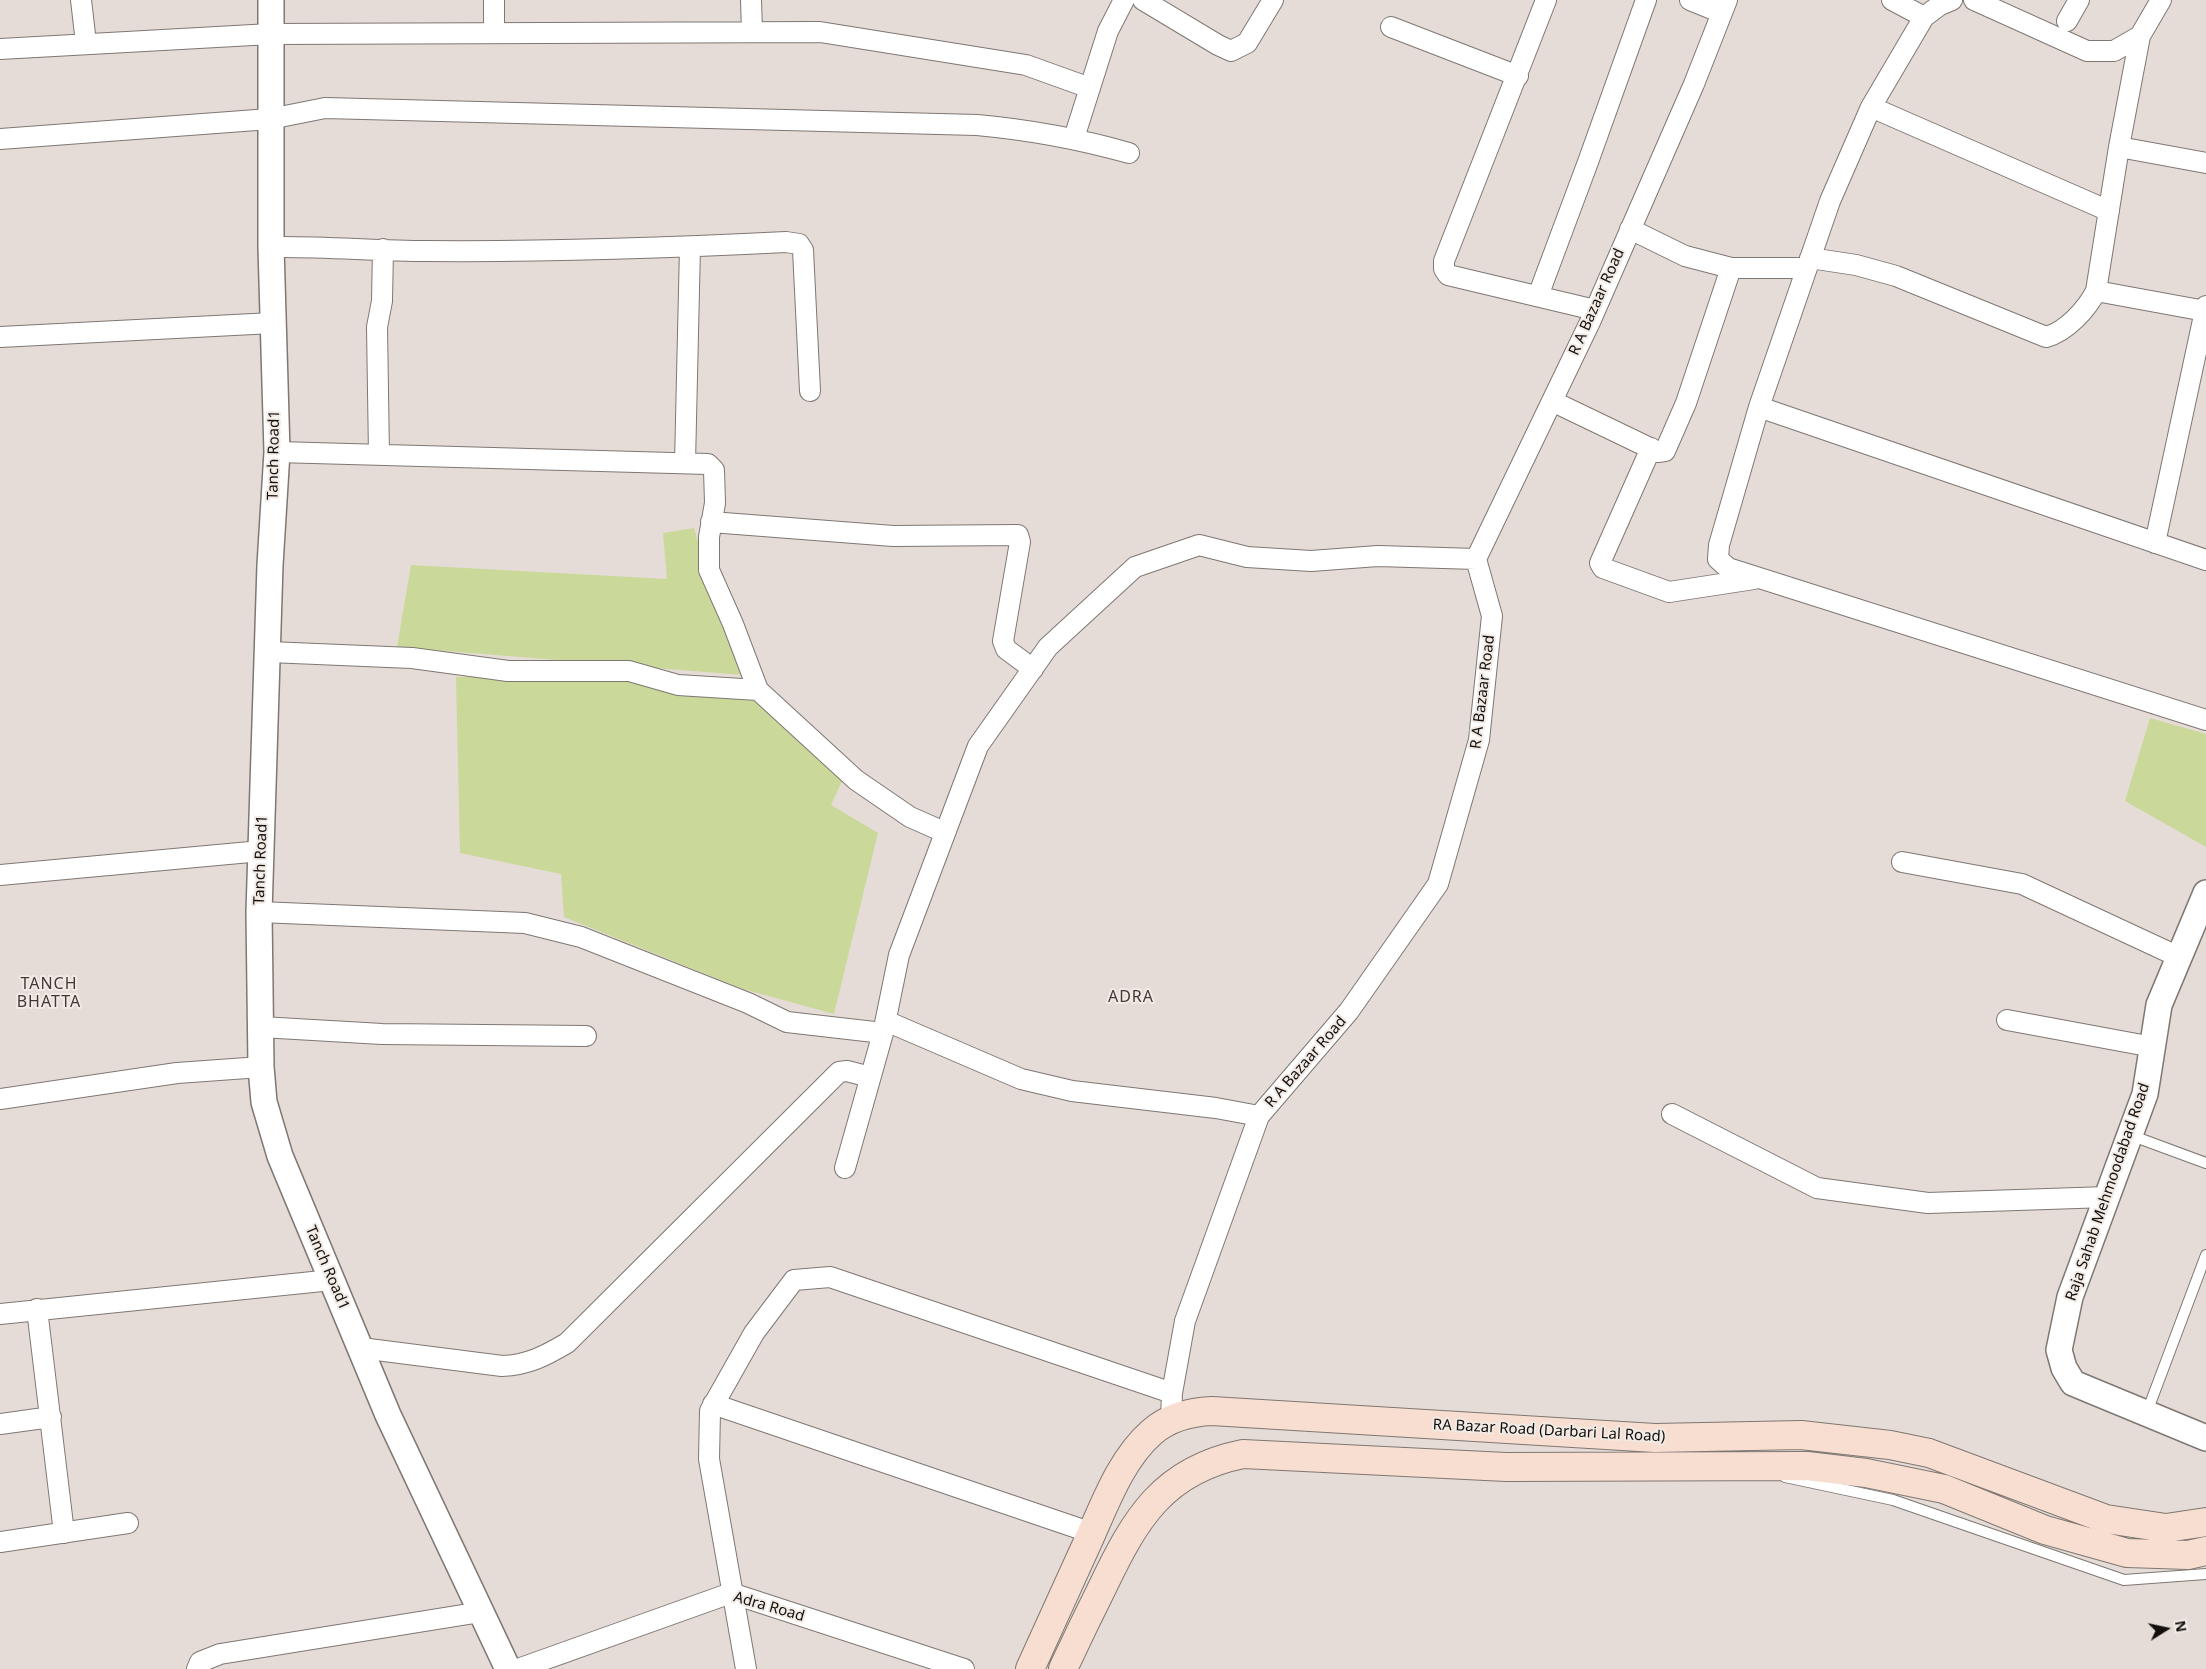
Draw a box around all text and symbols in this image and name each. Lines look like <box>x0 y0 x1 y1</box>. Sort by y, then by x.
street label: R A Bazaar Road <box>1565 246 1629 358</box>
street label: Tanch Road1 <box>264 410 284 500</box>
street label: R A Bazaar Road <box>1467 634 1499 750</box>
street label: Tanch Road1 <box>250 815 272 905</box>
district label: TANCH BHATTA <box>16 974 82 1012</box>
district label: ADRA <box>1107 987 1155 1007</box>
street label: R A Bazaar Road <box>1262 1013 1350 1111</box>
street label: Raja Sahab Mehmoodabad Road <box>2062 1081 2154 1303</box>
street label: Tanch Road1 <box>301 1223 353 1313</box>
street label: RA Bazar Road (Darbari Lal Road) <box>1432 1416 1666 1446</box>
street label: Adra Road <box>731 1588 807 1626</box>
north arrow <box>2141 1604 2191 1654</box>
text: N <box>2171 1619 2192 1634</box>

